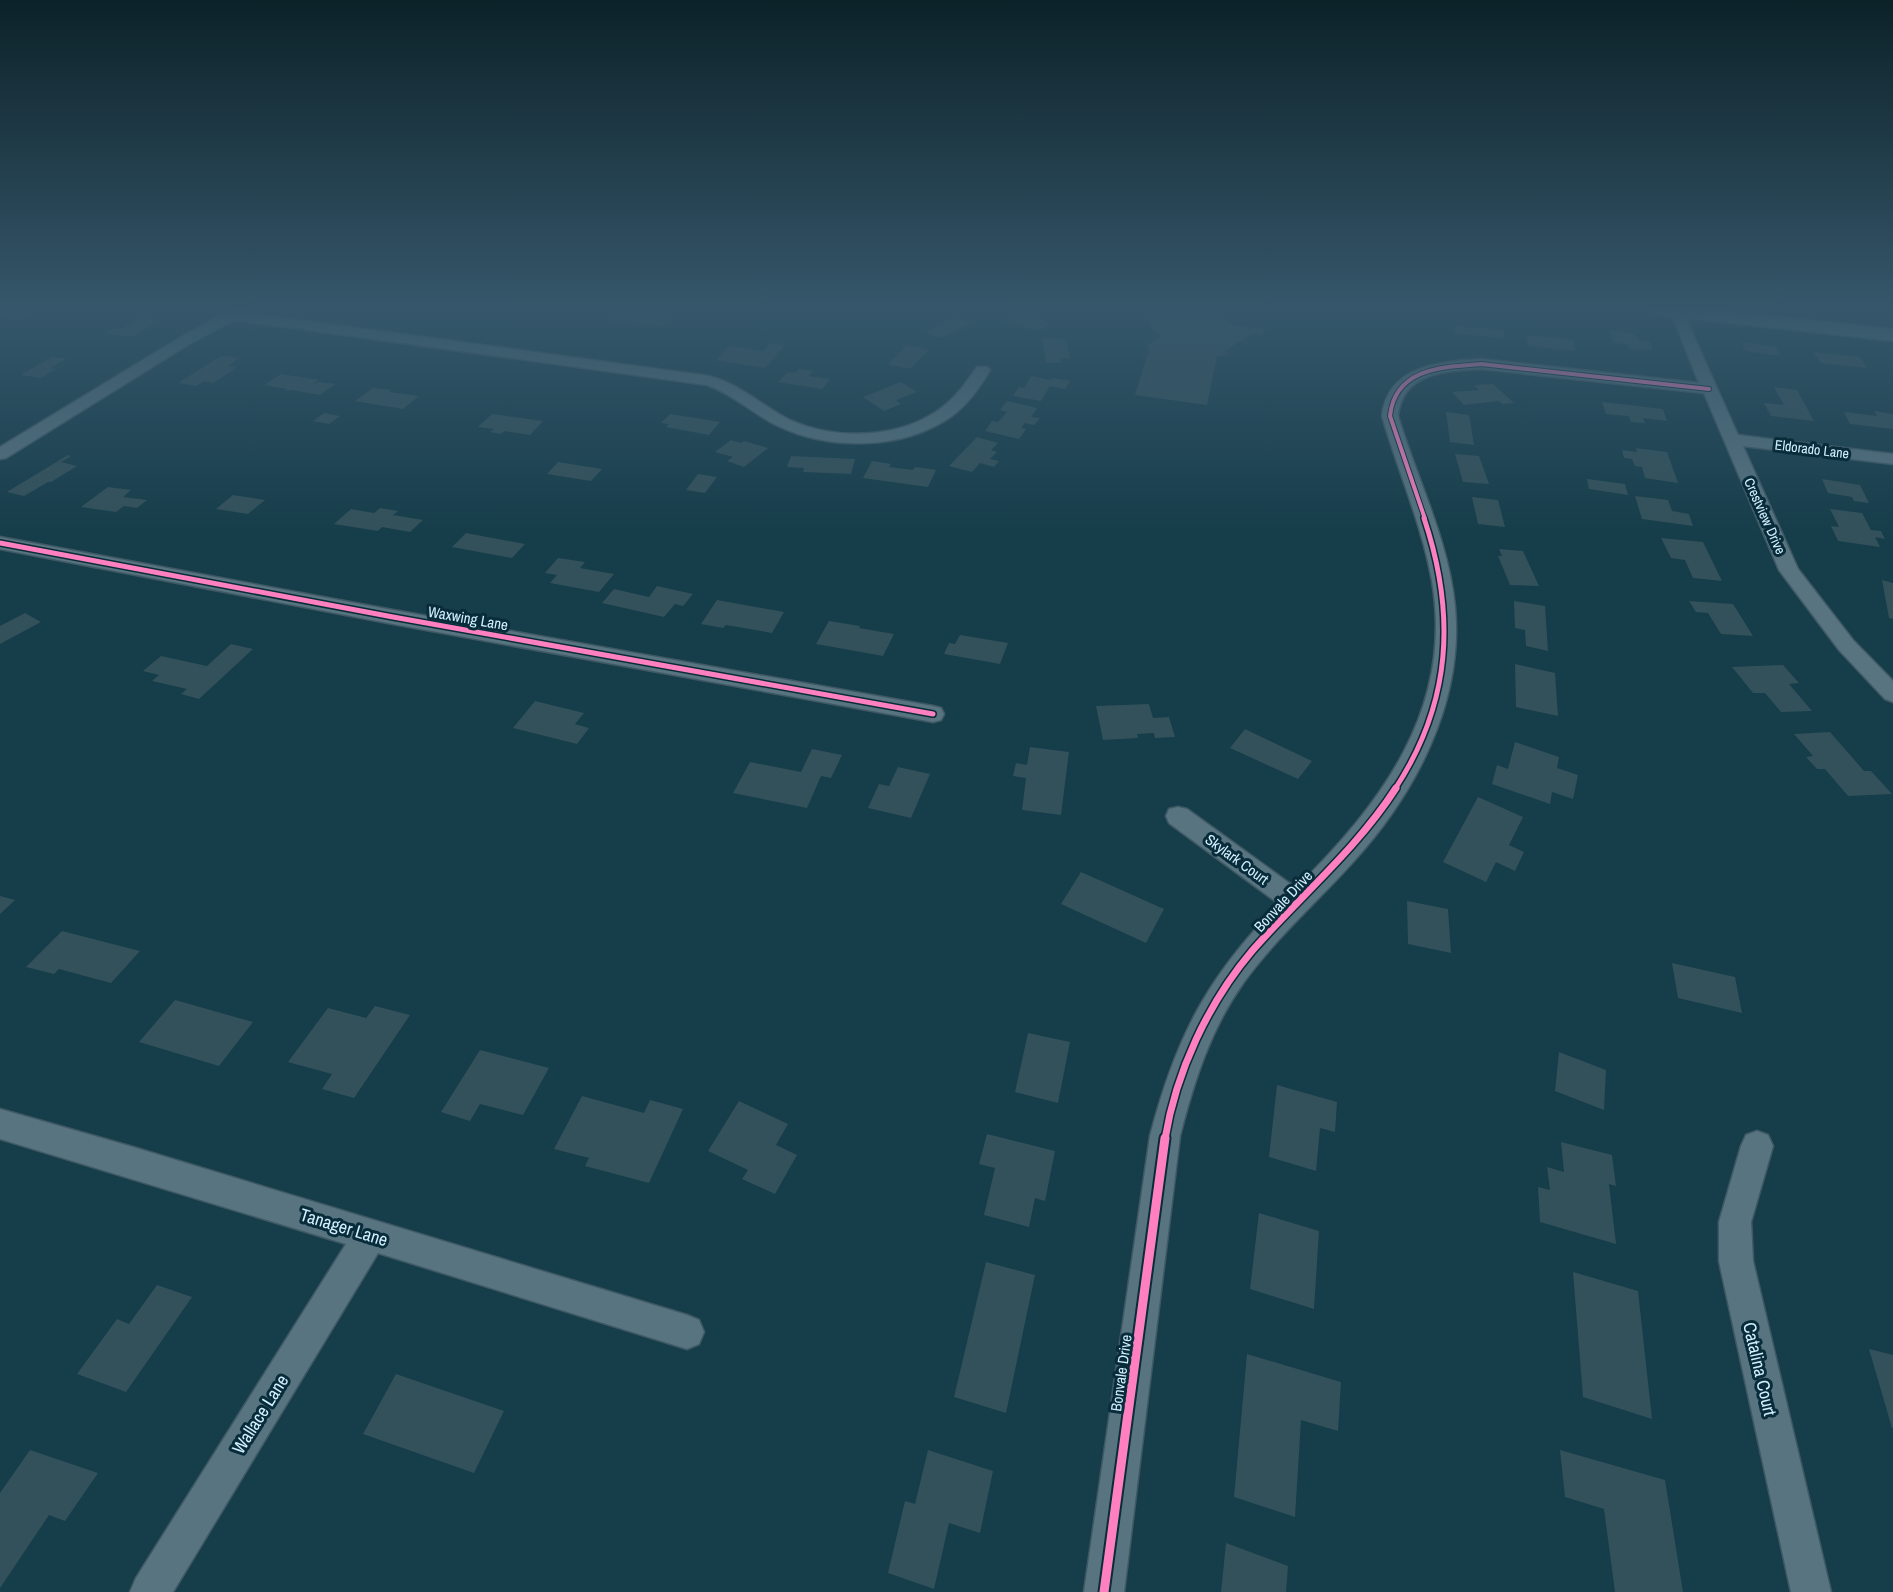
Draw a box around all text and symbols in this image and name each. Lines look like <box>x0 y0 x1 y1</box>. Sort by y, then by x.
street label: Eldorado Lane <box>1774 436 1850 462</box>
street label: Crestview Drive <box>1740 475 1790 557</box>
street label: Waxwing Lane <box>426 601 510 635</box>
street label: Skylark Court <box>1201 829 1273 890</box>
street label: Bonvale Drive <box>1249 865 1317 936</box>
street label: Tanager Lane <box>297 1202 391 1252</box>
street label: Catalina Court <box>1737 1320 1783 1418</box>
street label: Bonvale Drive <box>1105 1333 1137 1413</box>
street label: Wallace Lane <box>226 1370 294 1458</box>

